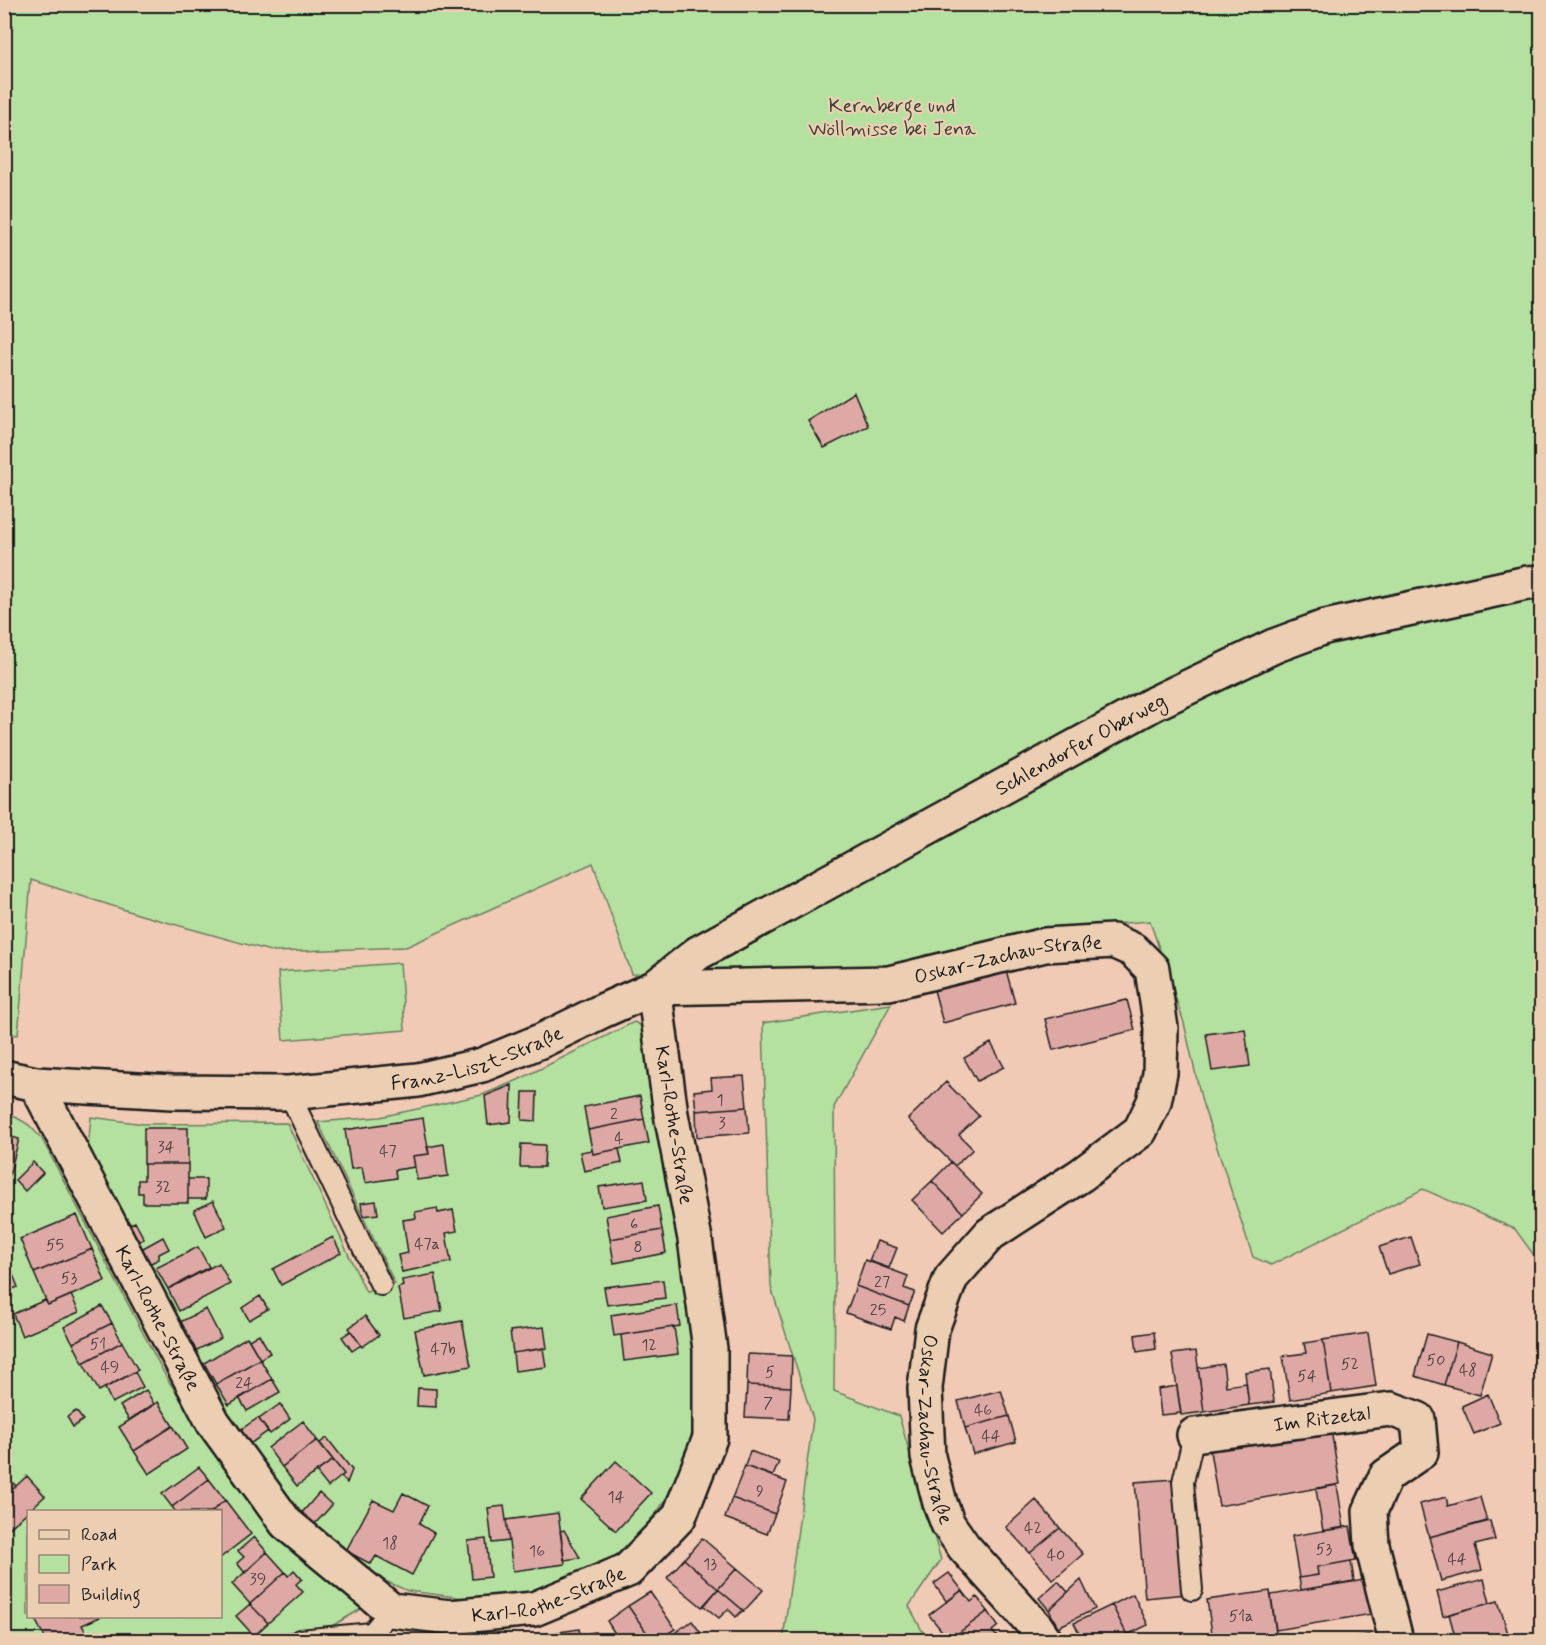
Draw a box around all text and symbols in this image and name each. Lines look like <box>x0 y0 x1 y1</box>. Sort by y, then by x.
park label: Kernberge und Wöllmisse bei Jena <box>808 93 977 143</box>
street label: Schlendorfer Oberweg <box>991 688 1171 803</box>
street label: Oskar-Zachau-Straße <box>911 930 1103 991</box>
street label: Franz-Liszt-Straße <box>390 1020 568 1098</box>
street label: Karl-Rothe-Straße <box>648 1044 699 1207</box>
house number: 1 <box>716 1090 724 1111</box>
house number: 2 <box>610 1104 618 1125</box>
house number: 3 <box>718 1113 726 1134</box>
house number: 4 <box>614 1128 624 1149</box>
house number: 34 <box>158 1137 175 1158</box>
house number: 47 <box>379 1141 397 1162</box>
house number: 32 <box>155 1177 171 1198</box>
house number: 6 <box>630 1214 638 1235</box>
house number: 47a <box>414 1234 440 1255</box>
house number: 55 <box>46 1235 64 1256</box>
house number: 8 <box>633 1237 643 1258</box>
street label: Karl-Rothe-Straße <box>108 1241 206 1396</box>
house number: 53 <box>61 1268 77 1289</box>
house number: 27 <box>874 1272 890 1293</box>
house number: 25 <box>870 1300 886 1321</box>
street label: Oskar-Zachau-Straße <box>910 1333 959 1529</box>
house number: 51 <box>90 1334 106 1355</box>
house number: 12 <box>641 1335 657 1356</box>
house number: 47b <box>430 1339 456 1360</box>
house number: 50 <box>1427 1350 1445 1371</box>
house number: 52 <box>1341 1354 1359 1375</box>
house number: 49 <box>101 1357 119 1378</box>
house number: 48 <box>1459 1360 1477 1381</box>
house number: 5 <box>765 1362 775 1383</box>
house number: 54 <box>1297 1366 1317 1387</box>
house number: 24 <box>235 1373 253 1394</box>
house number: 7 <box>763 1393 773 1414</box>
house number: 46 <box>974 1400 992 1421</box>
street label: Im Ritzetal <box>1272 1400 1372 1439</box>
house number: 44 <box>981 1426 1001 1447</box>
house number: 9 <box>756 1481 764 1502</box>
house number: 14 <box>608 1487 625 1508</box>
legend <box>27 1510 222 1618</box>
house number: 42 <box>1024 1518 1042 1539</box>
text: Road <box>81 1523 117 1547</box>
house number: 18 <box>382 1533 398 1554</box>
house number: 53 <box>1316 1539 1332 1560</box>
house number: 16 <box>529 1541 545 1562</box>
house number: 40 <box>1047 1545 1065 1566</box>
house number: 44 <box>1447 1549 1467 1570</box>
text: Park <box>81 1553 117 1577</box>
house number: 13 <box>703 1554 717 1575</box>
street label: Karl-Rothe-Straße <box>471 1560 630 1630</box>
house number: 39 <box>250 1569 266 1590</box>
text: Building <box>81 1583 141 1609</box>
house number: 51a <box>1229 1606 1253 1627</box>

